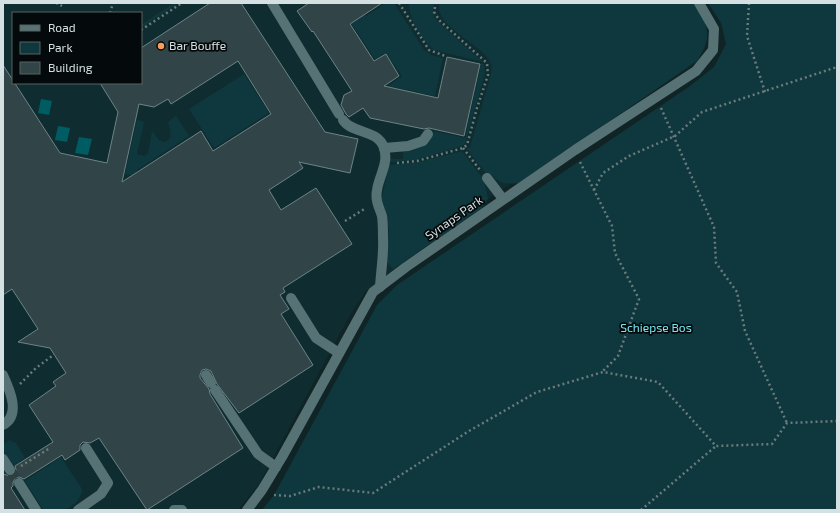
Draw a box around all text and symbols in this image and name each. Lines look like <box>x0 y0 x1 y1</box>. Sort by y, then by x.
legend <box>12 12 142 84</box>
text: Road <box>48 20 76 34</box>
place label: Bar Bouffe <box>169 38 226 52</box>
text: Park <box>48 40 73 54</box>
marker: Bar Bouffe <box>156 41 166 51</box>
text: Building <box>48 60 93 74</box>
street label: Synaps Park <box>422 192 485 242</box>
park label: Schiepse Bos <box>620 320 692 334</box>

